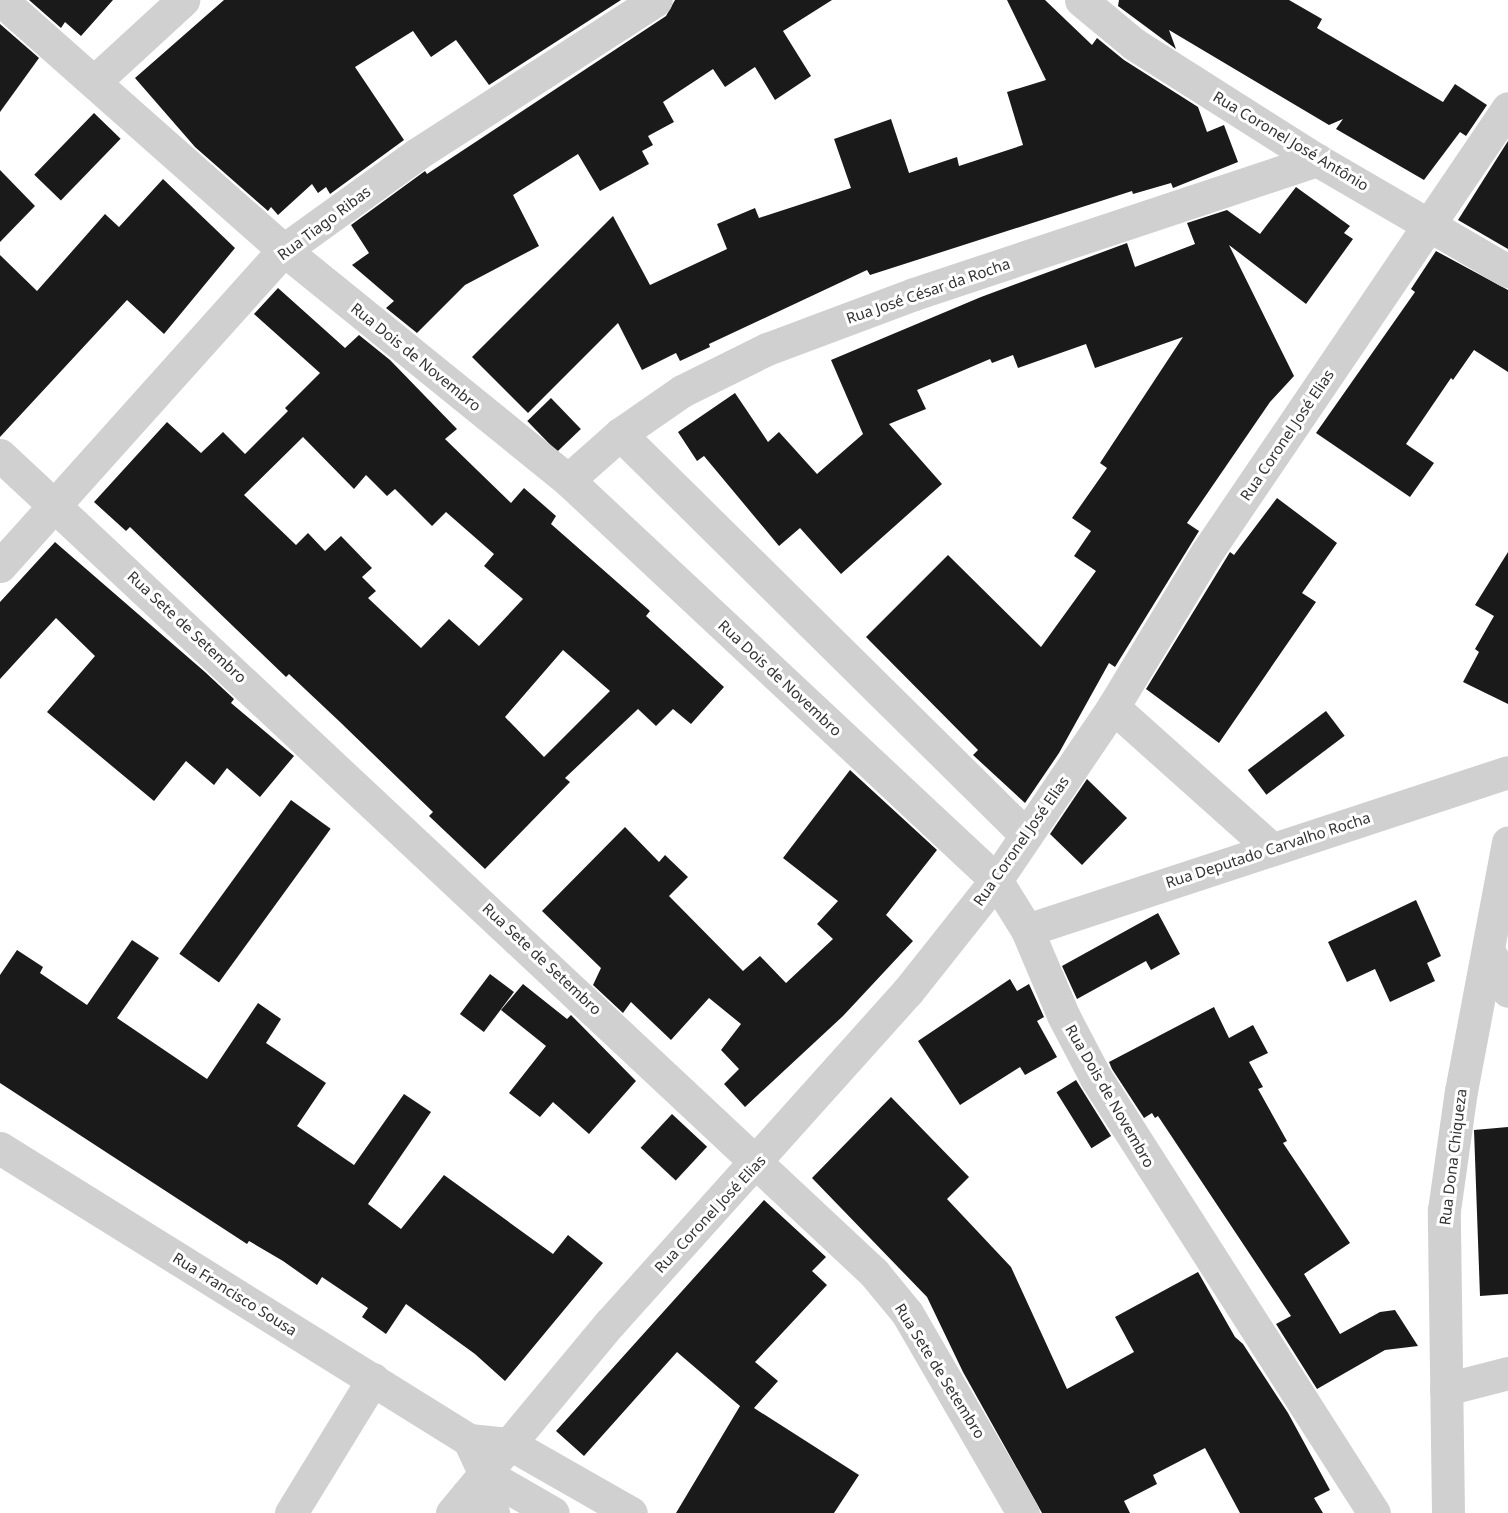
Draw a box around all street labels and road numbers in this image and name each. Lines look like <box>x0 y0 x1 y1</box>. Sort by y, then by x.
street label: Rua Coronel José Antônio <box>1210 87 1372 195</box>
street label: Rua Tiago Ribas <box>274 182 374 264</box>
street label: Rua José César da Rocha <box>844 254 1012 328</box>
street label: Rua Dois de Novembro <box>347 299 485 415</box>
street label: Rua Coronel José Elias <box>1236 366 1338 504</box>
street label: Rua Sete de Setembro <box>124 567 250 687</box>
street label: Rua Dois de Novembro <box>715 616 845 740</box>
street label: Rua Coronel José Elias <box>969 773 1073 909</box>
street label: Rua Deputado Carvalho Rocha <box>1163 808 1373 892</box>
street label: Rua Sete de Setembro <box>479 899 605 1019</box>
street label: Rua Dois de Novembro <box>1062 1021 1158 1171</box>
street label: Rua Dona Chiqueza <box>1436 1088 1470 1226</box>
street label: Rua Coronel José Elias <box>651 1151 769 1277</box>
street label: Rua Francisco Sousa <box>170 1249 300 1339</box>
street label: Rua Sete de Setembro <box>891 1300 989 1442</box>

